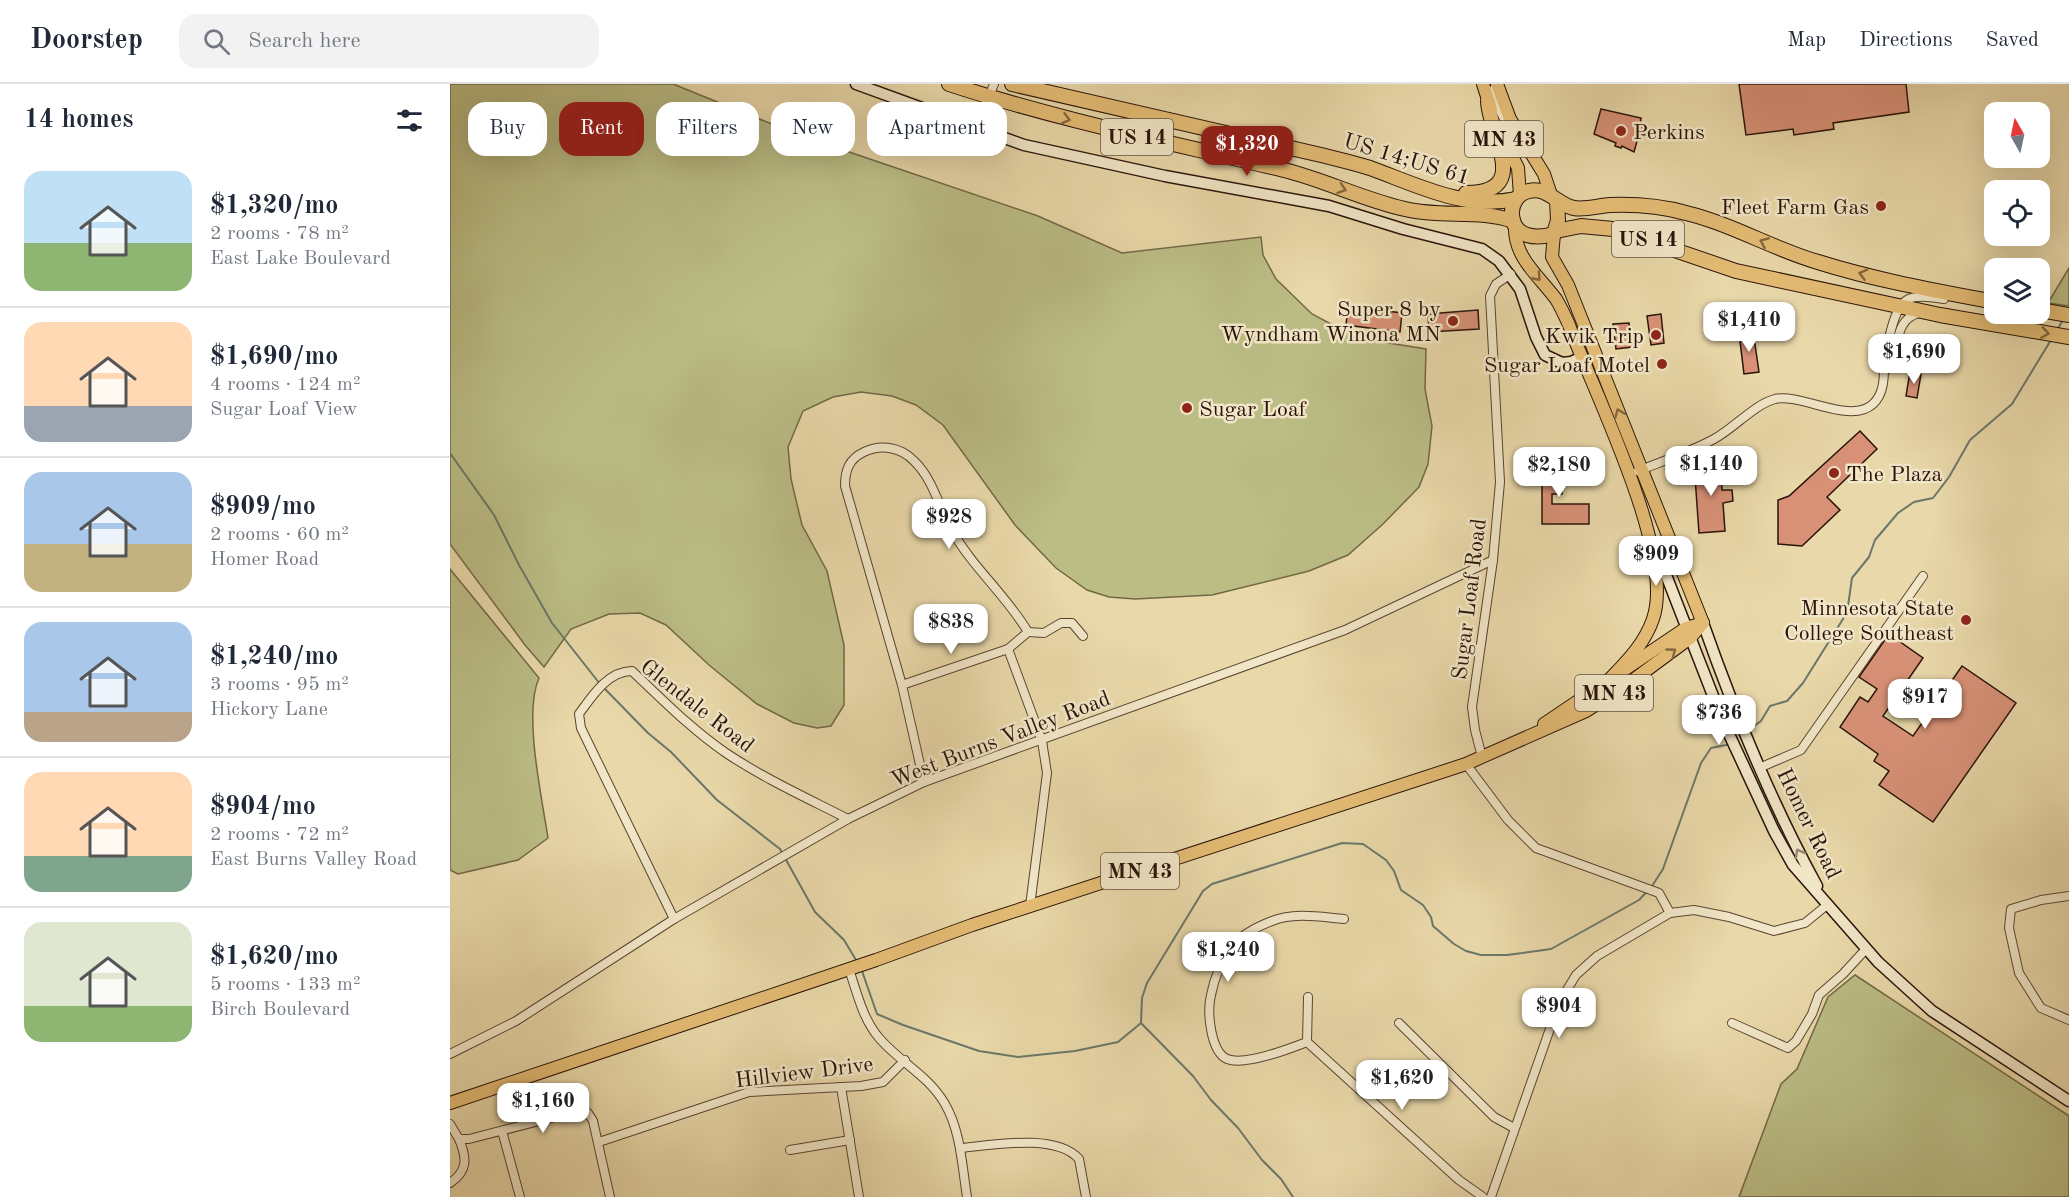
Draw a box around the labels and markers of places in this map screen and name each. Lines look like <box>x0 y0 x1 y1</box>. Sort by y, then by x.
place label: Perkins <box>1633 122 1705 144</box>
marker: Perkins <box>1614 124 1628 138</box>
pin: $1,320 <box>1198 126 1296 177</box>
place label: Fleet Farm Gas <box>1721 197 1869 219</box>
marker: Fleet Farm Gas <box>1874 199 1888 213</box>
place label: Super 8 by Wyndham Winona MN <box>1220 299 1441 346</box>
pin: $1,410 <box>1700 302 1798 353</box>
marker: Super 8 by Wyndham Winona MN <box>1446 314 1460 328</box>
place label: Kwik Trip <box>1545 326 1644 348</box>
marker: Kwik Trip <box>1649 328 1663 342</box>
pin: $1,690 <box>1865 334 1963 385</box>
place label: Sugar Loaf Motel <box>1484 355 1650 377</box>
marker: Sugar Loaf Motel <box>1655 357 1669 371</box>
place label: Sugar Loaf <box>1199 399 1307 421</box>
marker: Sugar Loaf <box>1180 401 1194 415</box>
pin: $1,140 <box>1662 446 1760 497</box>
pin: $2,180 <box>1510 447 1608 498</box>
place label: The Plaza <box>1846 464 1942 486</box>
marker: The Plaza <box>1827 466 1841 480</box>
pin: $928 <box>913 499 985 550</box>
pin: $909 <box>1620 536 1692 587</box>
place label: Minnesota State College Southeast <box>1784 598 1954 645</box>
pin: $838 <box>915 604 987 655</box>
marker: Minnesota State College Southeast <box>1959 613 1973 627</box>
pin: $917 <box>1889 679 1961 730</box>
pin: $736 <box>1683 695 1755 746</box>
pin: $1,240 <box>1179 932 1277 983</box>
pin: $904 <box>1523 988 1595 1039</box>
pin: $1,620 <box>1353 1060 1451 1111</box>
pin: $1,160 <box>494 1083 592 1134</box>

